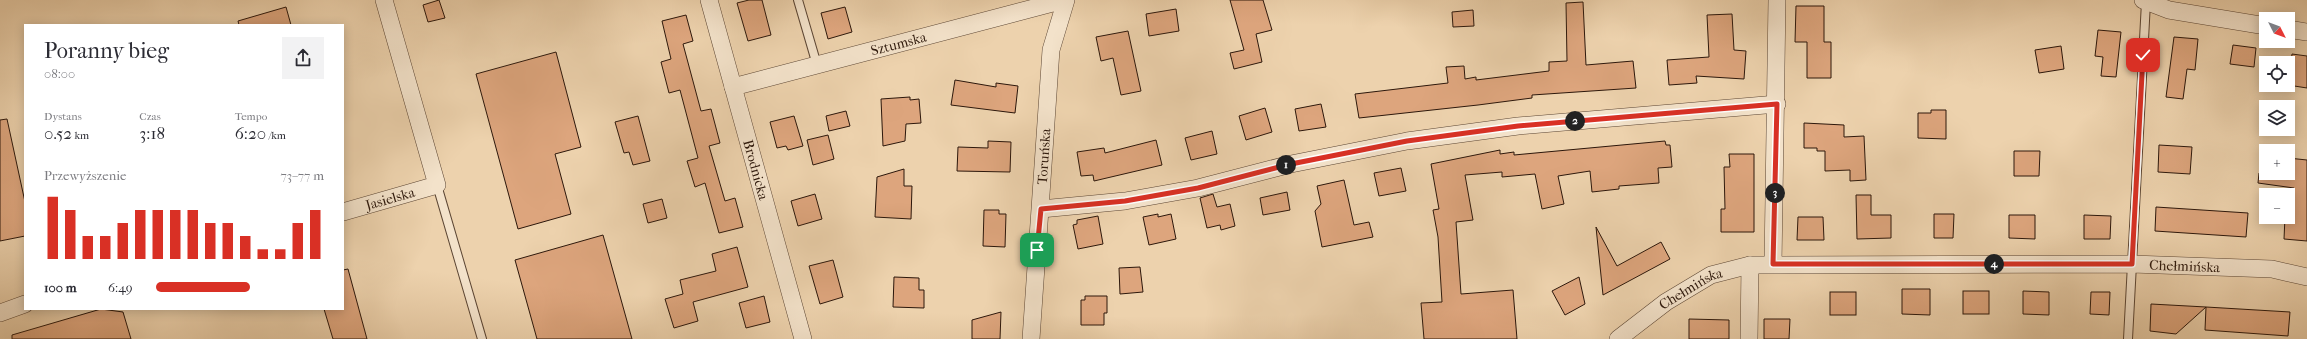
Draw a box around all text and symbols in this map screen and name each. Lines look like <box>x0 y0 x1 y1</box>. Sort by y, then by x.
north arrow <box>2259 12 2295 48</box>
map controls <box>2259 12 2295 224</box>
street label: Sztumska <box>869 28 929 59</box>
button: share <box>282 37 324 79</box>
text: Poranny bieg <box>44 38 169 64</box>
pin <box>2126 38 2160 72</box>
icon: check <box>2132 44 2154 66</box>
button: locate <box>2259 56 2295 92</box>
text: 08:00 <box>44 66 75 81</box>
button: layers <box>2259 100 2295 136</box>
text: Dystans <box>44 110 82 123</box>
text: Czas <box>139 110 161 123</box>
text: Tempo <box>235 110 267 123</box>
pin: 2 <box>1565 111 1585 131</box>
text: 2 <box>1572 114 1578 127</box>
text: 0.52 <box>44 123 72 143</box>
text: 3:18 <box>139 123 165 143</box>
text: 6:20 <box>235 123 266 143</box>
street label: Toruńska <box>1034 127 1055 185</box>
text: km <box>72 129 89 142</box>
text: /km <box>266 129 286 142</box>
street label: Brodnicka <box>739 138 772 202</box>
button: + <box>2259 144 2295 180</box>
pin: 1 <box>1276 155 1296 175</box>
text: 1 <box>1284 158 1288 171</box>
text: Przewyższenie <box>44 168 127 183</box>
text: 73–77 m <box>281 168 324 183</box>
pin: 3 <box>1765 183 1785 203</box>
street label: Jasielska <box>363 184 417 214</box>
text: 3 <box>1773 186 1777 199</box>
button: − <box>2259 188 2295 224</box>
pin <box>1020 233 1054 267</box>
icon: arrive <box>1026 239 1048 261</box>
pin: 4 <box>1984 254 2004 274</box>
text: 4 <box>1991 257 1997 270</box>
street label: Chełmińska <box>2149 257 2221 276</box>
street label: Chełmińska <box>1656 264 1725 313</box>
text: 100 m <box>44 280 77 295</box>
text: 6:49 <box>108 280 133 295</box>

